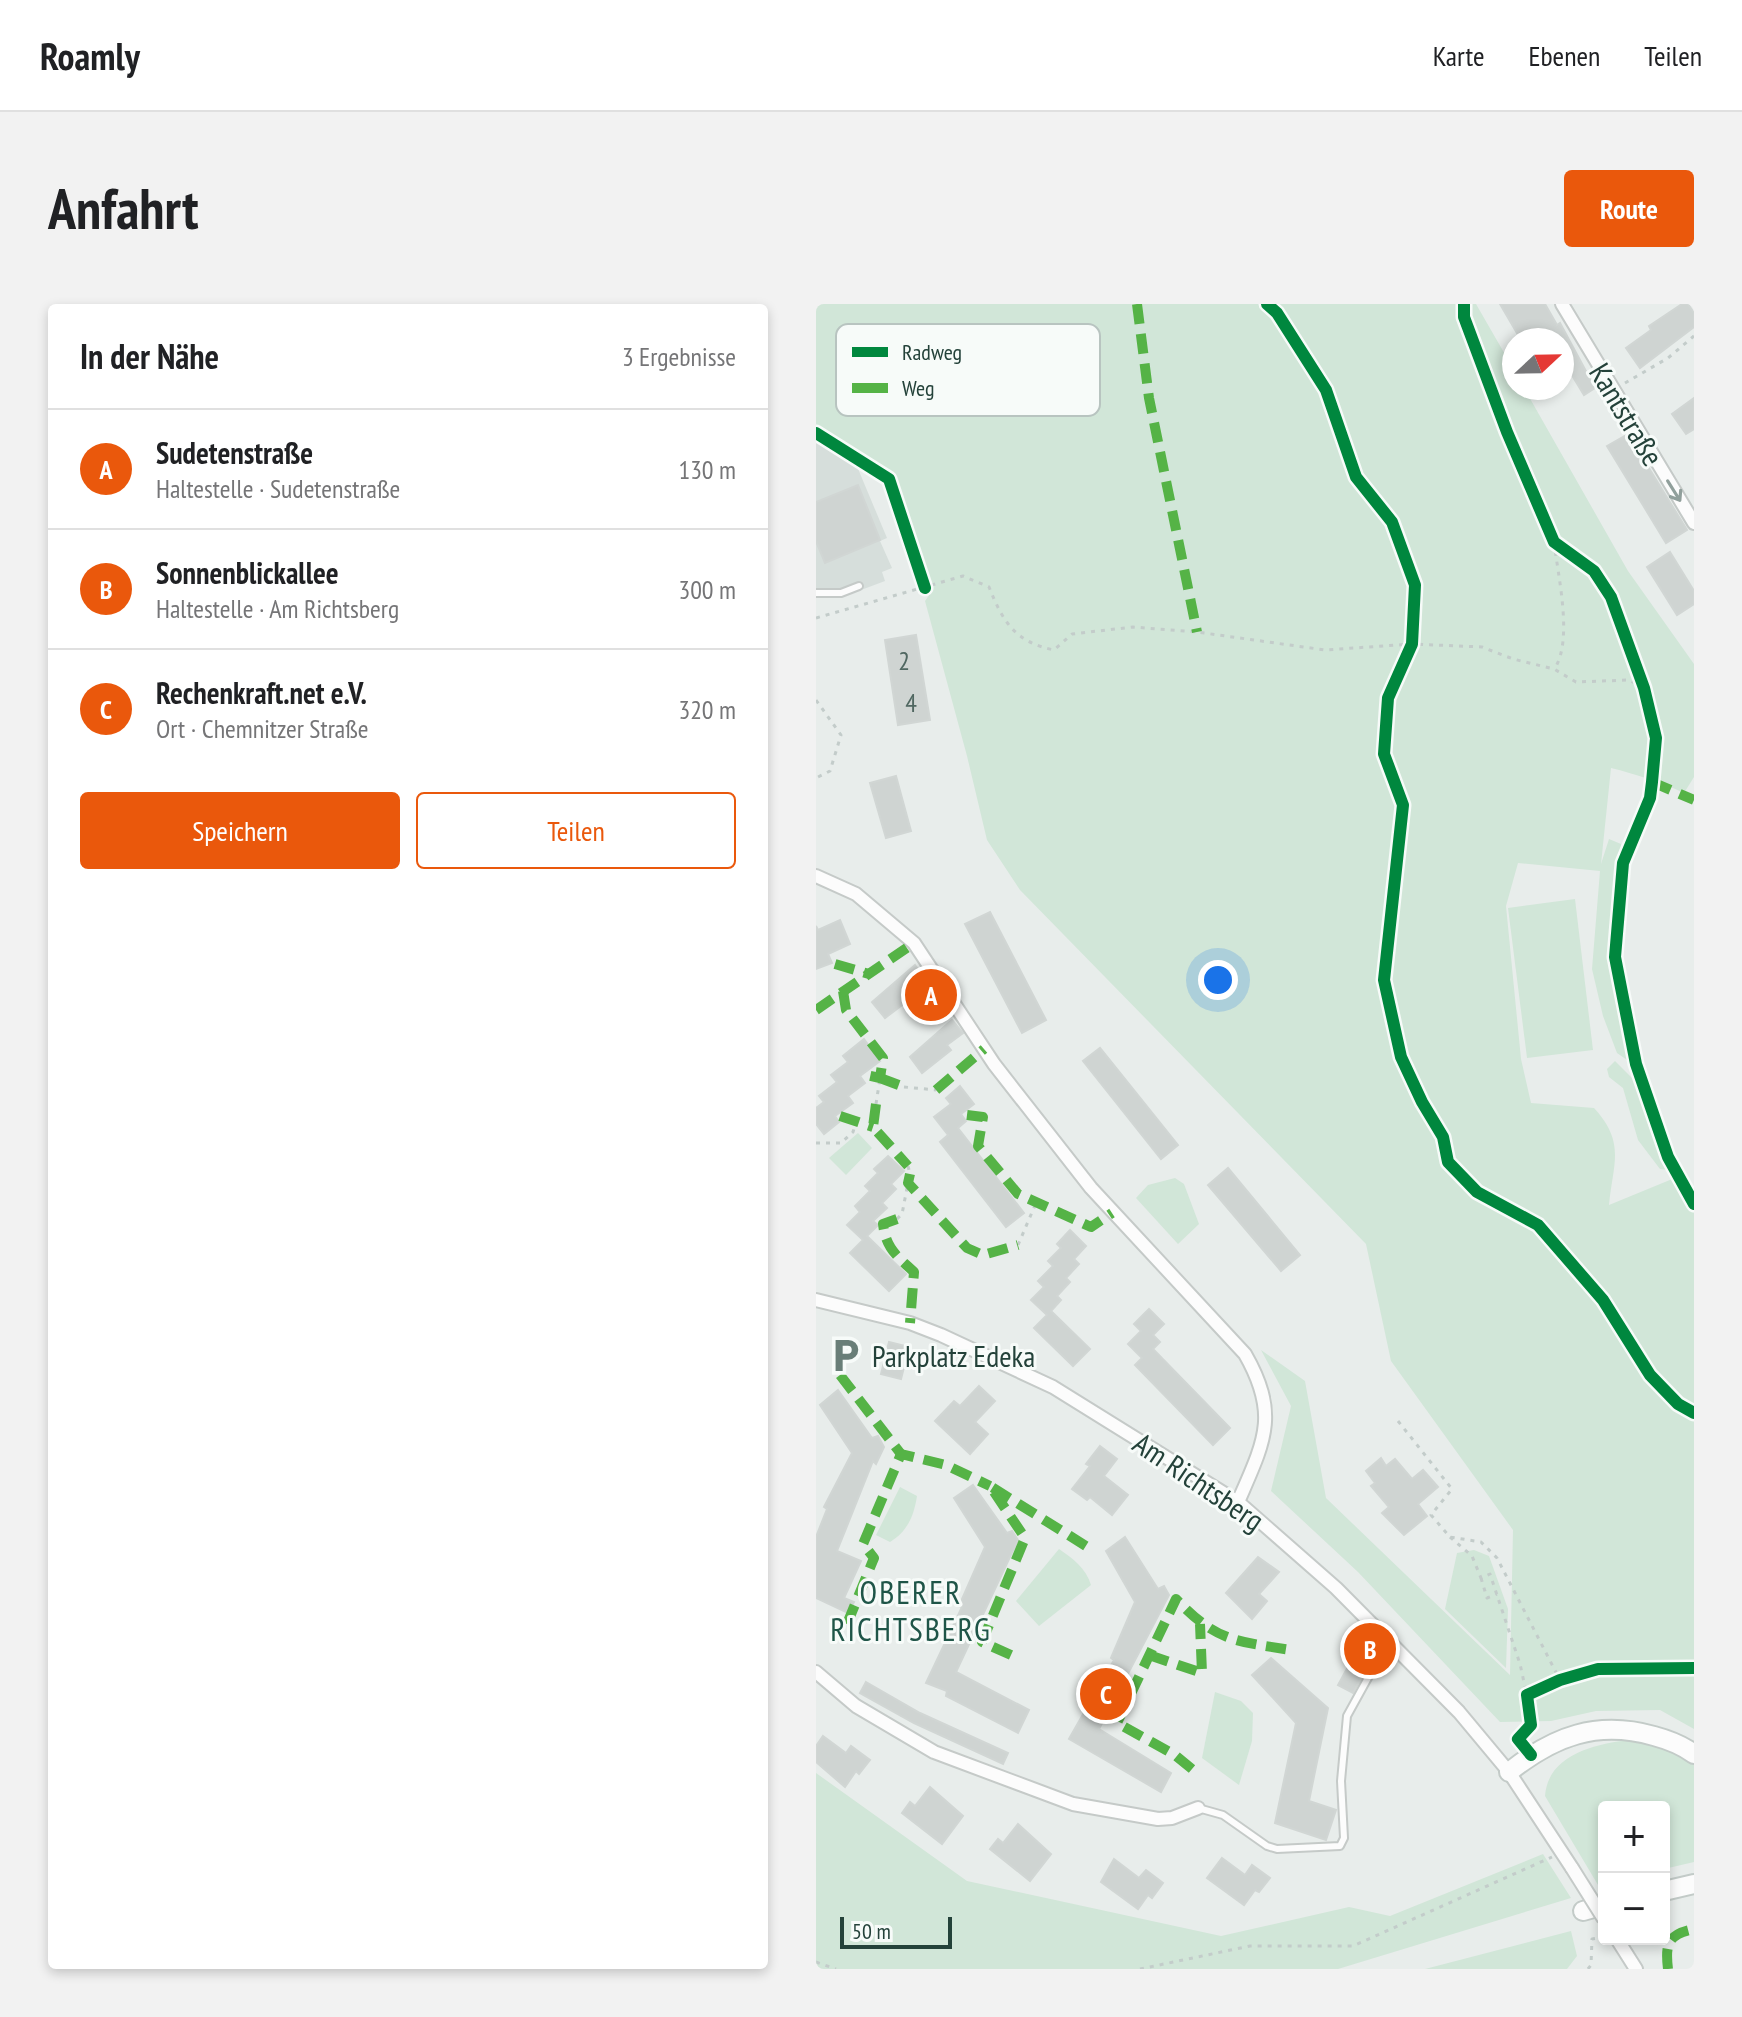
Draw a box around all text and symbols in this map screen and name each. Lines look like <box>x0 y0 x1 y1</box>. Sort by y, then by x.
text: Roamly <box>40 31 140 80</box>
text: Karte <box>1433 37 1484 74</box>
text: Ebenen <box>1528 37 1600 74</box>
text: Teilen <box>1644 37 1702 74</box>
button: Route <box>1564 170 1694 247</box>
text: Anfahrt <box>48 172 199 244</box>
legend <box>836 324 1100 416</box>
north arrow <box>1502 328 1574 400</box>
text: In der Nähe <box>80 334 219 378</box>
text: Radweg <box>902 338 962 366</box>
text: 3 Ergebnisse <box>622 340 736 373</box>
street label: Kantstraße <box>1581 355 1673 473</box>
text: Weg <box>902 374 934 402</box>
text: Sudetenstraße <box>156 433 313 472</box>
text: A <box>99 453 113 486</box>
text: 130 m <box>678 453 736 486</box>
text: Haltestelle · Sudetenstraße <box>156 472 400 505</box>
one-way arrow <box>1666 479 1682 502</box>
text: Sonnenblickallee <box>156 553 339 592</box>
text: B <box>100 573 112 606</box>
text: 300 m <box>678 573 736 606</box>
text: Haltestelle · Am Richtsberg <box>156 592 399 625</box>
house number: 2 <box>898 644 910 677</box>
text: Rechenkraft.net e.V. <box>156 673 367 712</box>
house number: 4 <box>905 686 917 719</box>
text: C <box>100 693 112 726</box>
text: 320 m <box>678 693 736 726</box>
text: Ort · Chemnitzer Straße <box>156 712 369 745</box>
button: Speichern <box>80 792 400 869</box>
button: Teilen <box>416 792 736 869</box>
your location <box>1198 960 1238 1000</box>
pin: A <box>905 965 957 1025</box>
parking icon: Parkplatz Edeka <box>827 1336 865 1374</box>
place label: Parkplatz Edeka <box>872 1336 1035 1375</box>
street label: Am Richtsberg <box>1126 1423 1272 1539</box>
district label: OBERER RICHTSBERG <box>830 1571 992 1650</box>
pin: B <box>1344 1619 1396 1679</box>
pin: C <box>1080 1664 1132 1724</box>
map controls <box>1598 1801 1670 1945</box>
button: + <box>1598 1801 1670 1873</box>
button: − <box>1598 1873 1670 1945</box>
scale bar <box>840 1913 952 1949</box>
text: 50 m <box>852 1917 891 1945</box>

